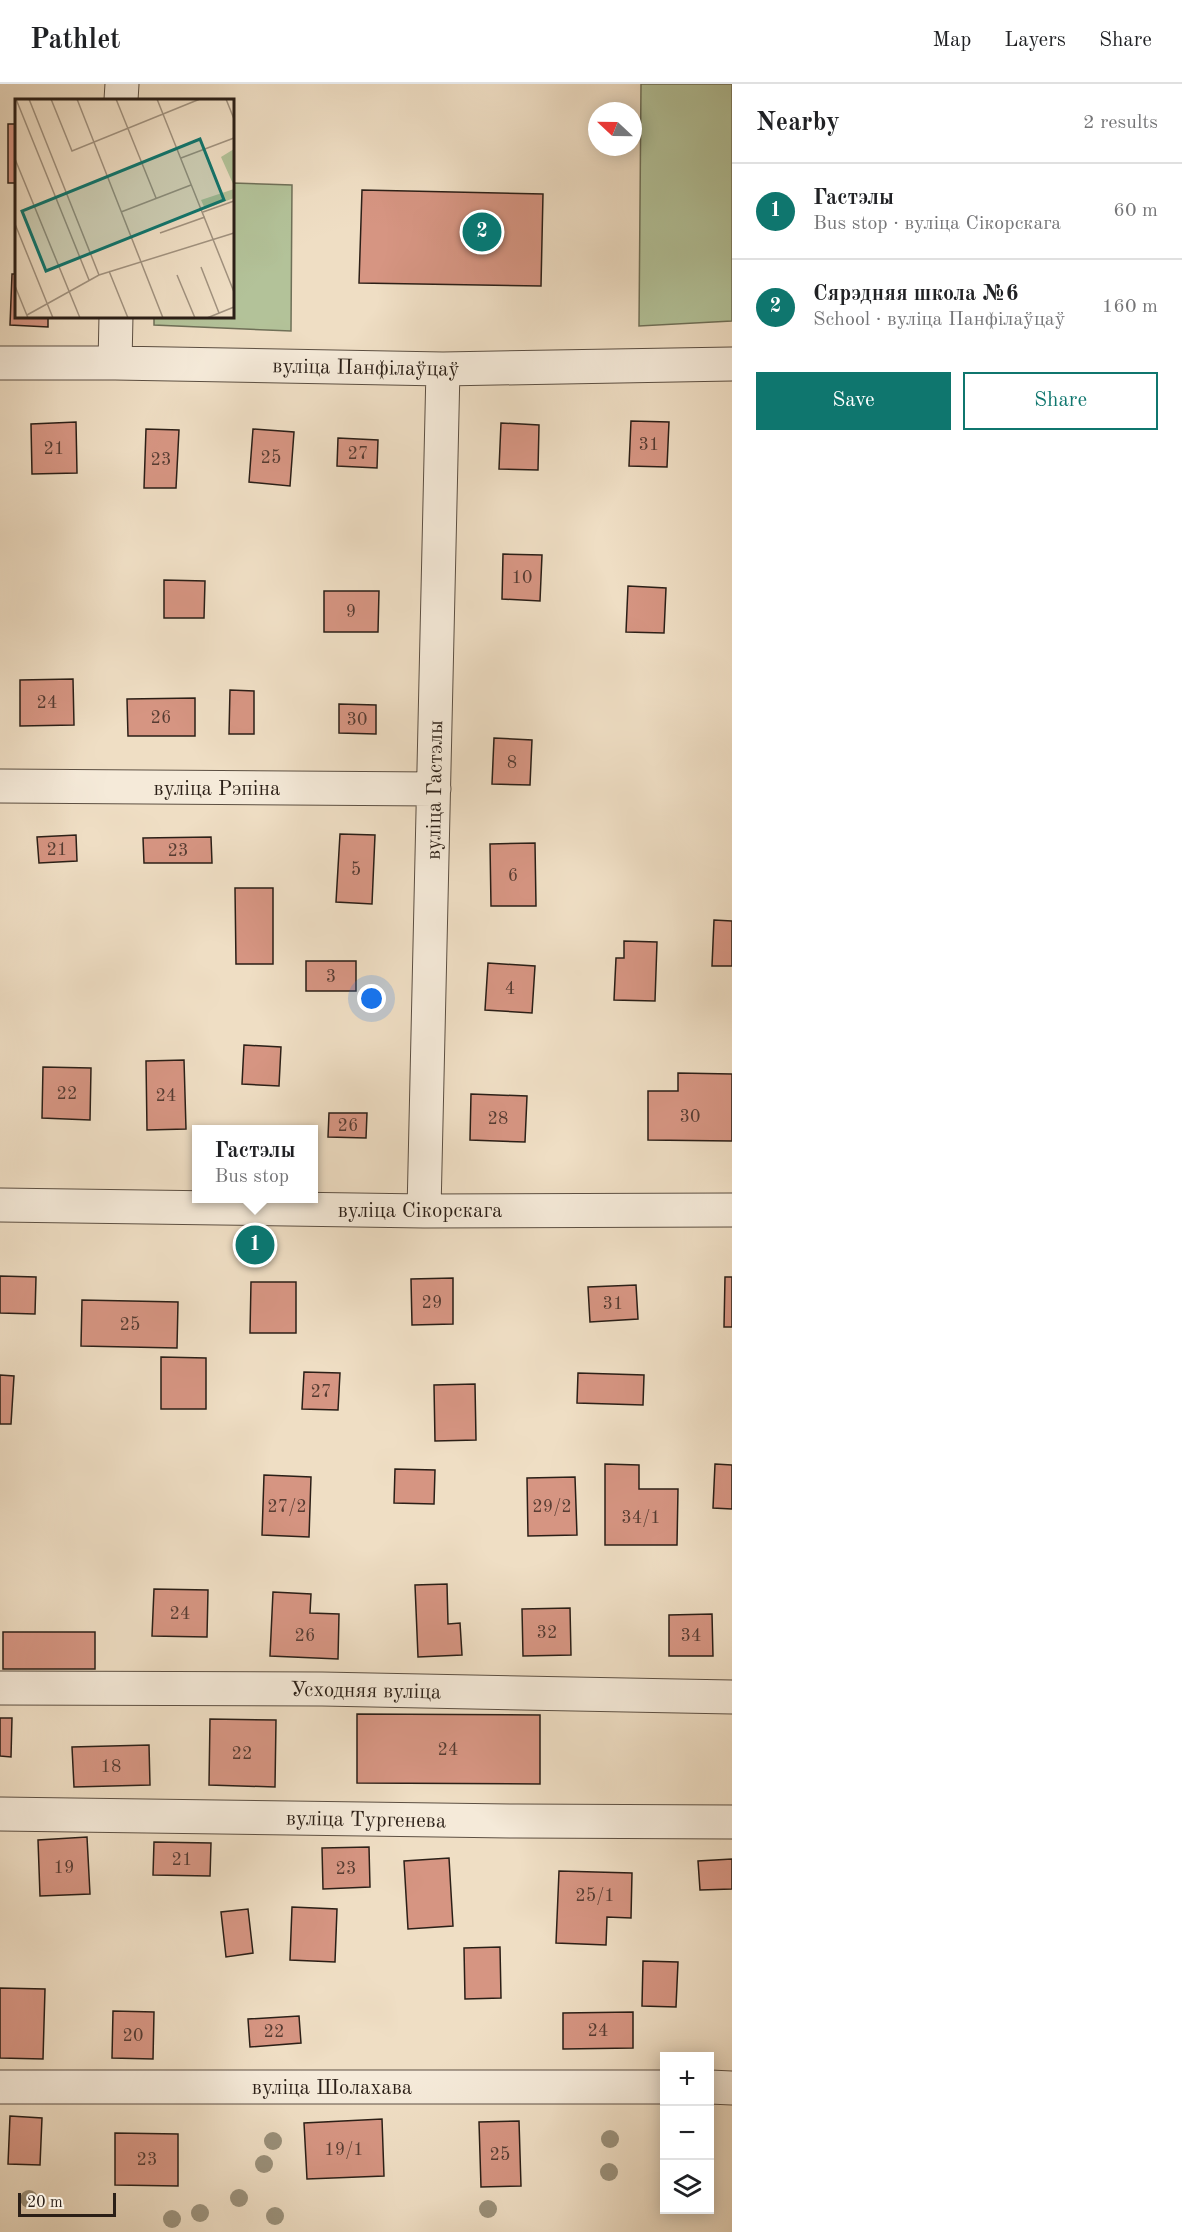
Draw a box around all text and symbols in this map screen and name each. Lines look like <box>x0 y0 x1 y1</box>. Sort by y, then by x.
text: Pathlet <box>30 27 121 55</box>
text: Map <box>932 30 971 51</box>
text: Layers <box>1004 30 1066 51</box>
text: Share <box>1099 30 1152 51</box>
inset map <box>15 99 234 318</box>
north arrow <box>588 102 642 156</box>
text: Nearby <box>756 110 840 136</box>
text: 2 results <box>1083 113 1158 133</box>
text: Гастэлы <box>813 187 894 209</box>
text: 1 <box>770 201 781 221</box>
text: 60 m <box>1113 201 1158 221</box>
pin: 2 <box>462 210 502 254</box>
text: Bus stop · вуліца Сікорскага <box>813 214 1061 234</box>
text: Сярэдняя школа №6 <box>813 283 1019 305</box>
text: 2 <box>770 297 781 317</box>
text: 160 m <box>1102 297 1158 317</box>
text: School · вуліца Панфілаўцаў <box>813 310 1065 330</box>
street label: вуліца Панфілаўцаў <box>272 356 460 381</box>
button: Save <box>756 372 951 430</box>
button: Share <box>963 372 1158 430</box>
house number: 31 <box>639 436 659 454</box>
house number: 21 <box>44 440 64 458</box>
house number: 27 <box>348 445 368 463</box>
house number: 25 <box>261 449 281 467</box>
house number: 23 <box>151 451 171 469</box>
house number: 10 <box>512 569 532 587</box>
house number: 9 <box>346 603 356 621</box>
house number: 24 <box>37 694 57 712</box>
house number: 26 <box>151 709 171 727</box>
house number: 30 <box>347 711 367 729</box>
street label: вуліца Гастэлы <box>424 720 447 860</box>
house number: 8 <box>507 754 517 772</box>
street label: вуліца Рэпіна <box>154 779 280 800</box>
house number: 21 <box>47 841 67 859</box>
house number: 23 <box>168 842 188 860</box>
house number: 5 <box>351 861 361 879</box>
house number: 6 <box>508 867 518 885</box>
house number: 3 <box>326 968 336 986</box>
house number: 4 <box>505 980 515 998</box>
your location <box>357 984 386 1013</box>
house number: 22 <box>57 1085 77 1103</box>
house number: 24 <box>156 1087 176 1105</box>
house number: 30 <box>680 1108 700 1126</box>
house number: 28 <box>488 1110 508 1128</box>
house number: 26 <box>338 1117 358 1135</box>
popup <box>192 1125 318 1203</box>
text: Гастэлы <box>214 1140 296 1162</box>
text: Bus stop <box>214 1167 289 1187</box>
street label: вуліца Сікорскага <box>338 1201 502 1222</box>
pin: 1 <box>236 1222 274 1268</box>
house number: 29 <box>422 1294 442 1312</box>
house number: 31 <box>603 1295 623 1313</box>
house number: 25 <box>120 1316 140 1334</box>
house number: 27 <box>311 1383 331 1401</box>
house number: 27/2 <box>267 1498 307 1516</box>
house number: 29/2 <box>532 1498 572 1516</box>
house number: 34/1 <box>621 1509 661 1527</box>
house number: 24 <box>170 1605 190 1623</box>
house number: 32 <box>537 1624 557 1642</box>
house number: 26 <box>295 1627 315 1645</box>
house number: 34 <box>681 1627 701 1645</box>
street label: Усходняя вуліца <box>290 1680 441 1703</box>
house number: 24 <box>438 1741 458 1759</box>
house number: 22 <box>232 1745 252 1763</box>
house number: 18 <box>101 1758 121 1776</box>
street label: вуліца Тургенева <box>286 1809 446 1832</box>
house number: 21 <box>172 1851 192 1869</box>
house number: 19 <box>54 1859 74 1877</box>
house number: 23 <box>336 1860 356 1878</box>
house number: 25/1 <box>575 1887 615 1905</box>
house number: 24 <box>588 2022 608 2040</box>
house number: 22 <box>264 2023 284 2041</box>
house number: 20 <box>123 2027 143 2045</box>
map controls <box>660 2052 714 2214</box>
button: + <box>660 2052 714 2106</box>
street label: вуліца Шолахава <box>252 2078 412 2099</box>
button: − <box>660 2106 714 2160</box>
house number: 19/1 <box>324 2141 364 2159</box>
house number: 25 <box>490 2146 510 2164</box>
house number: 23 <box>137 2151 157 2169</box>
button: layers <box>660 2160 714 2214</box>
scale bar <box>18 2190 116 2218</box>
text: 20 m <box>27 2195 63 2211</box>

